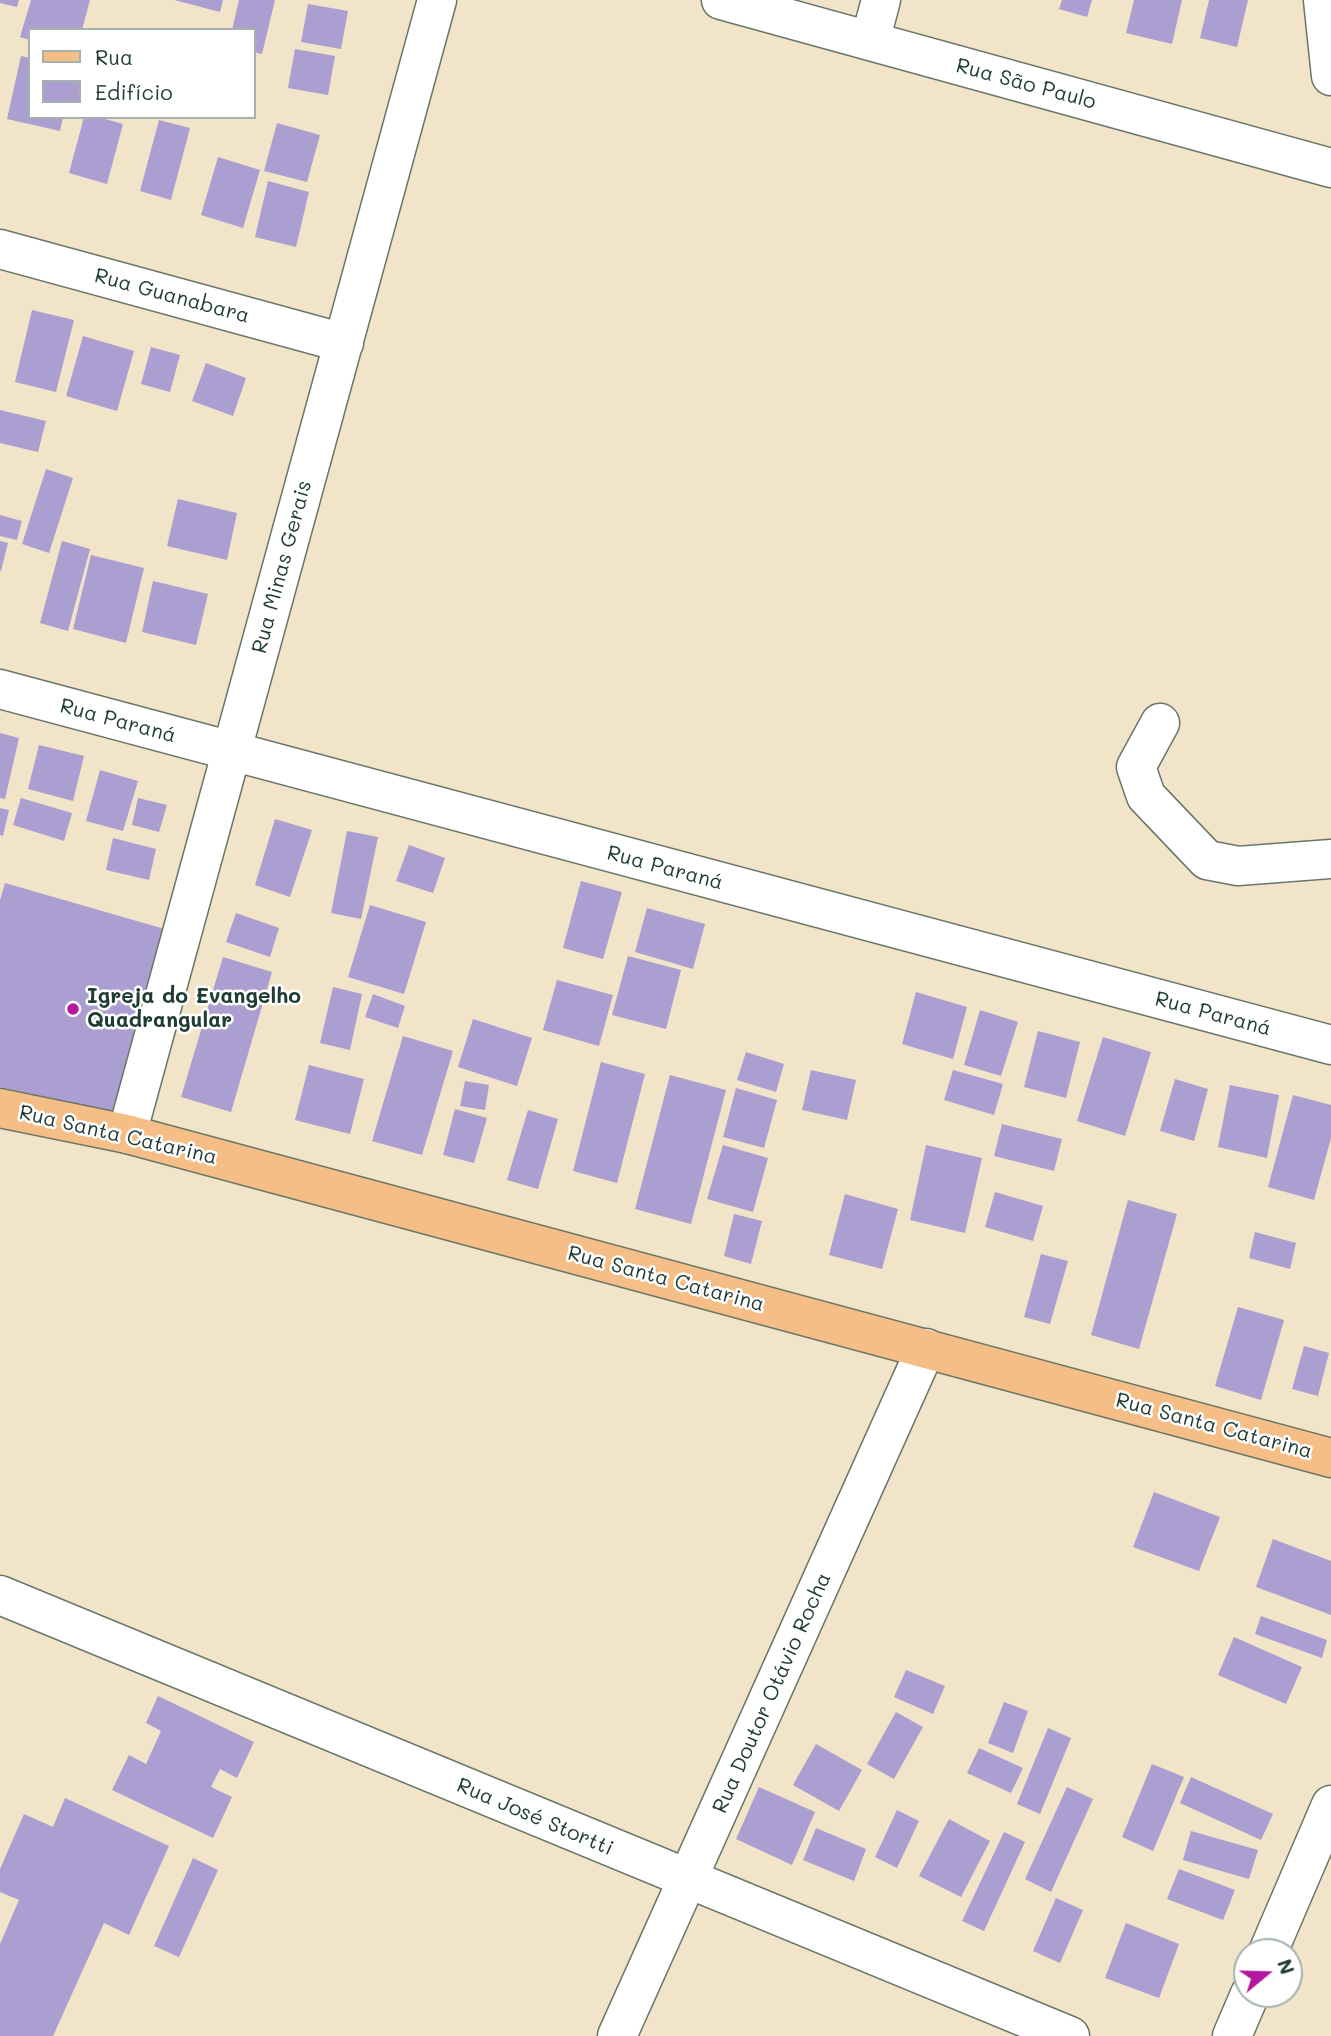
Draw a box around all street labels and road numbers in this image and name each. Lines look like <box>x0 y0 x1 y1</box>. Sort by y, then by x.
street label: Rua São Paulo <box>953 53 1099 115</box>
street label: Rua Guanabara <box>92 263 252 329</box>
street label: Rua Minas Gerais <box>247 478 317 656</box>
street label: Rua Paraná <box>57 693 179 749</box>
street label: Rua Paraná <box>604 840 726 896</box>
street label: Rua Paraná <box>1152 986 1274 1042</box>
street label: Rua Santa Catarina <box>17 1100 219 1170</box>
street label: Rua Santa Catarina <box>565 1241 767 1317</box>
street label: Rua Santa Catarina <box>1113 1388 1315 1464</box>
street label: Rua Doutor Otávio Rocha <box>707 1569 837 1817</box>
street label: Rua José Stortti <box>453 1773 617 1861</box>

